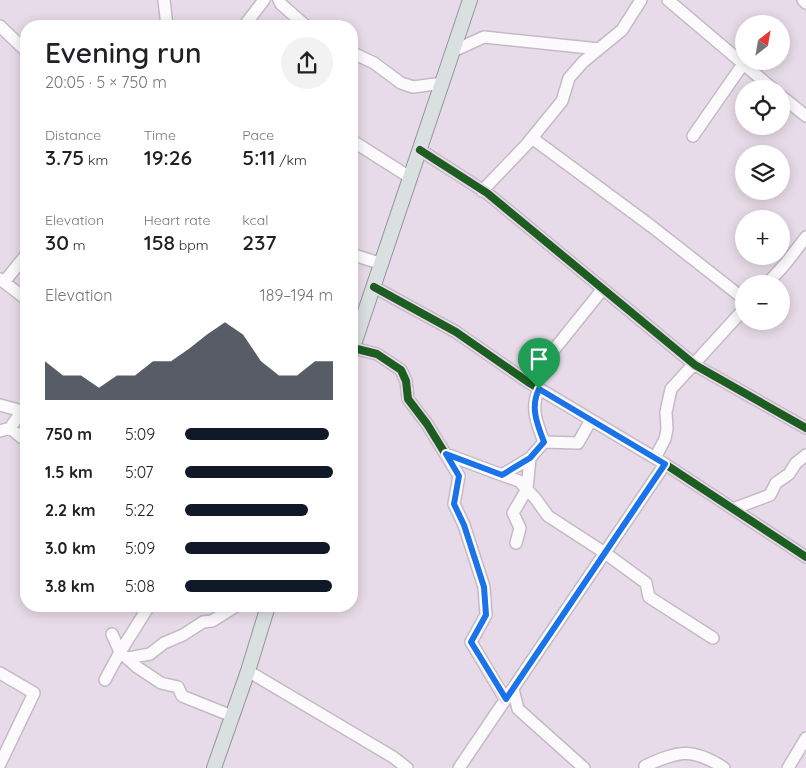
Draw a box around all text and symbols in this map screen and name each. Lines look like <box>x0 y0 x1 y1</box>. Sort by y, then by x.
north arrow <box>735 15 790 70</box>
map controls <box>735 15 790 330</box>
text: Evening run <box>45 35 202 70</box>
button: share <box>281 37 333 89</box>
text: 20:05 · 5 × 750 m <box>45 72 167 92</box>
button: locate <box>735 80 790 135</box>
text: Distance <box>45 126 101 144</box>
text: Time <box>144 126 176 144</box>
text: Pace <box>242 126 274 144</box>
text: 3.75 <box>45 144 84 170</box>
text: 19:26 <box>144 144 192 170</box>
text: 5:11 <box>242 144 275 170</box>
button: layers <box>735 145 790 200</box>
text: km <box>84 151 108 169</box>
text: /km <box>275 151 307 169</box>
button: + <box>735 210 790 265</box>
text: Elevation <box>45 211 104 229</box>
text: Heart rate <box>144 211 210 229</box>
text: kcal <box>242 211 268 229</box>
text: 30 <box>45 229 69 255</box>
text: 158 <box>144 229 175 255</box>
text: 237 <box>242 229 277 255</box>
text: m <box>69 236 86 254</box>
text: bpm <box>175 236 209 254</box>
button: − <box>735 275 790 330</box>
text: Elevation <box>45 285 112 305</box>
text: 189–194 m <box>260 285 333 305</box>
pin <box>518 338 560 389</box>
icon: arrive <box>525 345 553 373</box>
text: 750 m <box>45 424 92 444</box>
text: 5:09 <box>125 424 155 444</box>
text: 1.5 km <box>45 462 93 482</box>
text: 5:07 <box>125 462 154 482</box>
text: 2.2 km <box>45 500 96 520</box>
text: 5:22 <box>125 500 154 520</box>
text: 3.0 km <box>45 538 96 558</box>
text: 5:09 <box>125 538 155 558</box>
text: 3.8 km <box>45 576 95 596</box>
text: 5:08 <box>125 576 155 596</box>

